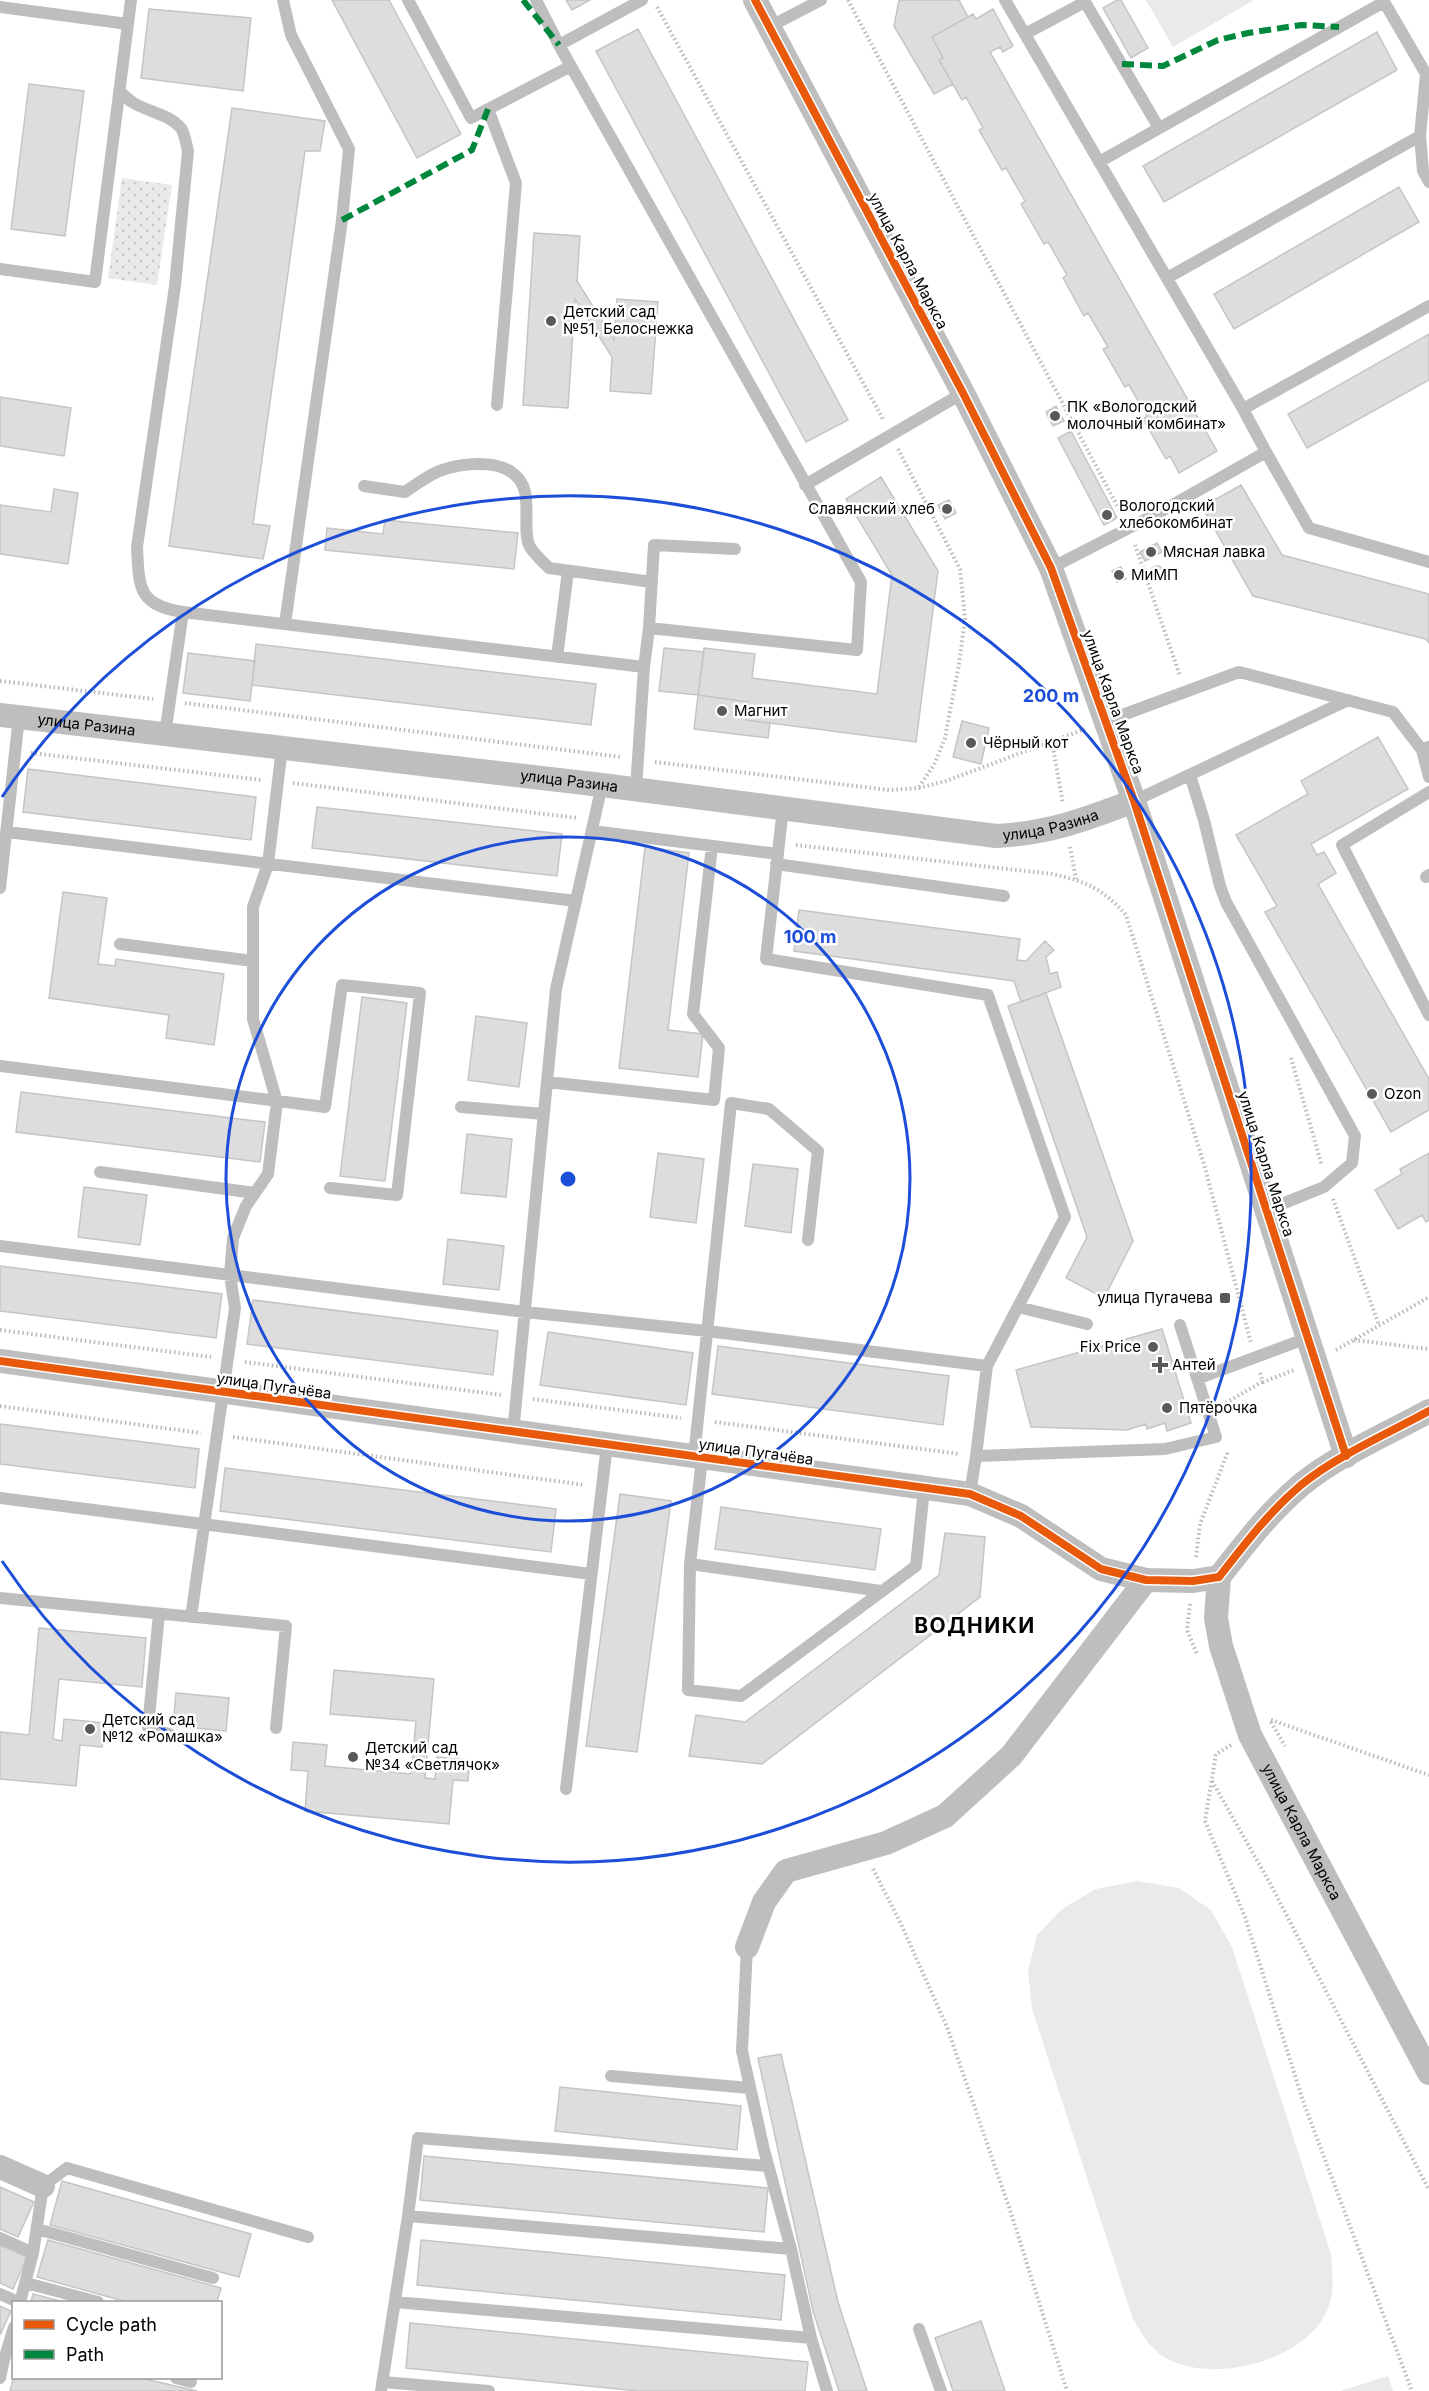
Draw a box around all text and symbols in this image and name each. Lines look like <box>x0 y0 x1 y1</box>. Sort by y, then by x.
street label: улица Карла Маркса <box>864 189 952 332</box>
place label: Детский сад №51, Белоснежка <box>563 302 694 338</box>
marker: Детский сад №51, Белоснежка <box>544 314 558 328</box>
place label: ПК «Вологодский молочный комбинат» <box>1067 397 1226 433</box>
marker: ПК «Вологодский молочный комбинат» <box>1048 409 1062 423</box>
place label: Вологодский хлебокомбинат <box>1119 496 1233 532</box>
place label: Славянский хлеб <box>808 499 935 518</box>
marker: Славянский хлеб <box>940 502 954 516</box>
marker: Вологодский хлебокомбинат <box>1100 508 1114 522</box>
place label: Мясная лавка <box>1163 542 1265 561</box>
marker: Мясная лавка <box>1144 545 1158 559</box>
place label: МиМП <box>1131 565 1178 584</box>
marker: МиМП <box>1112 568 1126 582</box>
street label: улица Карла Маркса <box>1079 627 1148 776</box>
text: 200 m <box>1023 685 1079 706</box>
place label: Магнит <box>734 701 787 720</box>
marker: Магнит <box>715 704 729 718</box>
street label: улица Разина <box>36 709 137 740</box>
place label: Чёрный кот <box>983 733 1068 752</box>
marker: Чёрный кот <box>964 736 978 750</box>
street label: улица Разина <box>519 766 619 796</box>
street label: улица Разина <box>1002 805 1101 845</box>
text: 100 m <box>784 926 836 947</box>
place label: Ozon <box>1384 1084 1421 1103</box>
marker: Ozon <box>1365 1087 1379 1101</box>
street label: улица Карла Маркса <box>1234 1089 1299 1239</box>
centre of rings <box>558 1169 578 1189</box>
place label: улица Пугачева <box>1097 1288 1213 1307</box>
marker: улица Пугачева <box>1218 1291 1232 1305</box>
place label: Fix Price <box>1080 1337 1141 1356</box>
marker: Fix Price <box>1146 1340 1160 1354</box>
place label: Антей <box>1172 1355 1216 1374</box>
marker: Антей <box>1153 1358 1167 1372</box>
street label: улица Пугачёва <box>215 1368 333 1403</box>
place label: Пятёрочка <box>1179 1398 1258 1417</box>
marker: Пятёрочка <box>1160 1401 1174 1415</box>
street label: улица Пугачёва <box>697 1434 815 1469</box>
district label: ВОДНИКИ <box>914 1613 1036 1638</box>
place label: Детский сад №12 «Ромашка» <box>102 1710 223 1746</box>
marker: Детский сад №12 «Ромашка» <box>83 1722 97 1736</box>
place label: Детский сад №34 «Светлячок» <box>365 1738 500 1774</box>
marker: Детский сад №34 «Светлячок» <box>346 1750 360 1764</box>
street label: улица Карла Маркса <box>1258 1760 1346 1903</box>
legend <box>12 2301 222 2379</box>
text: Cycle path <box>66 2314 157 2335</box>
text: Path <box>66 2344 104 2365</box>

